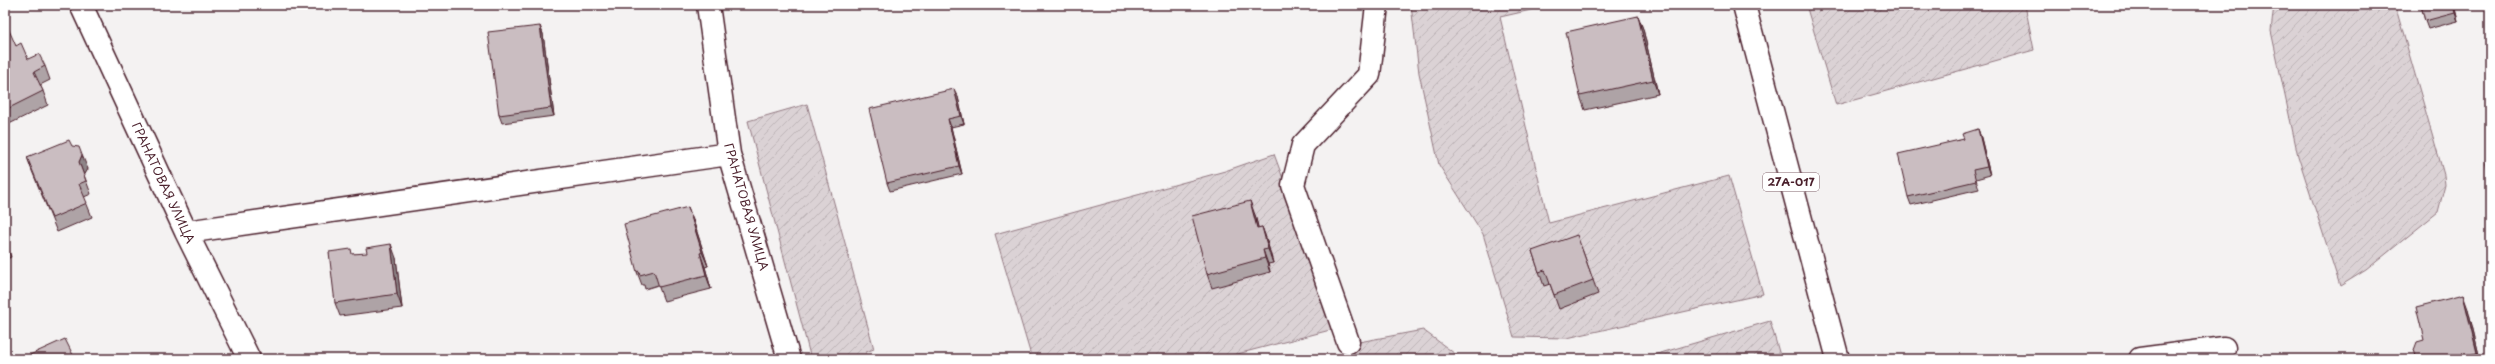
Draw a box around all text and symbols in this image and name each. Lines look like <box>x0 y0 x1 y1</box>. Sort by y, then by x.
street label: ГРАНАТОВАЯ УЛИЦА <box>128 119 200 246</box>
street label: ГРАНАТОВАЯ УЛИЦА <box>720 141 774 272</box>
road number: 27А-017 <box>1763 173 1819 191</box>

